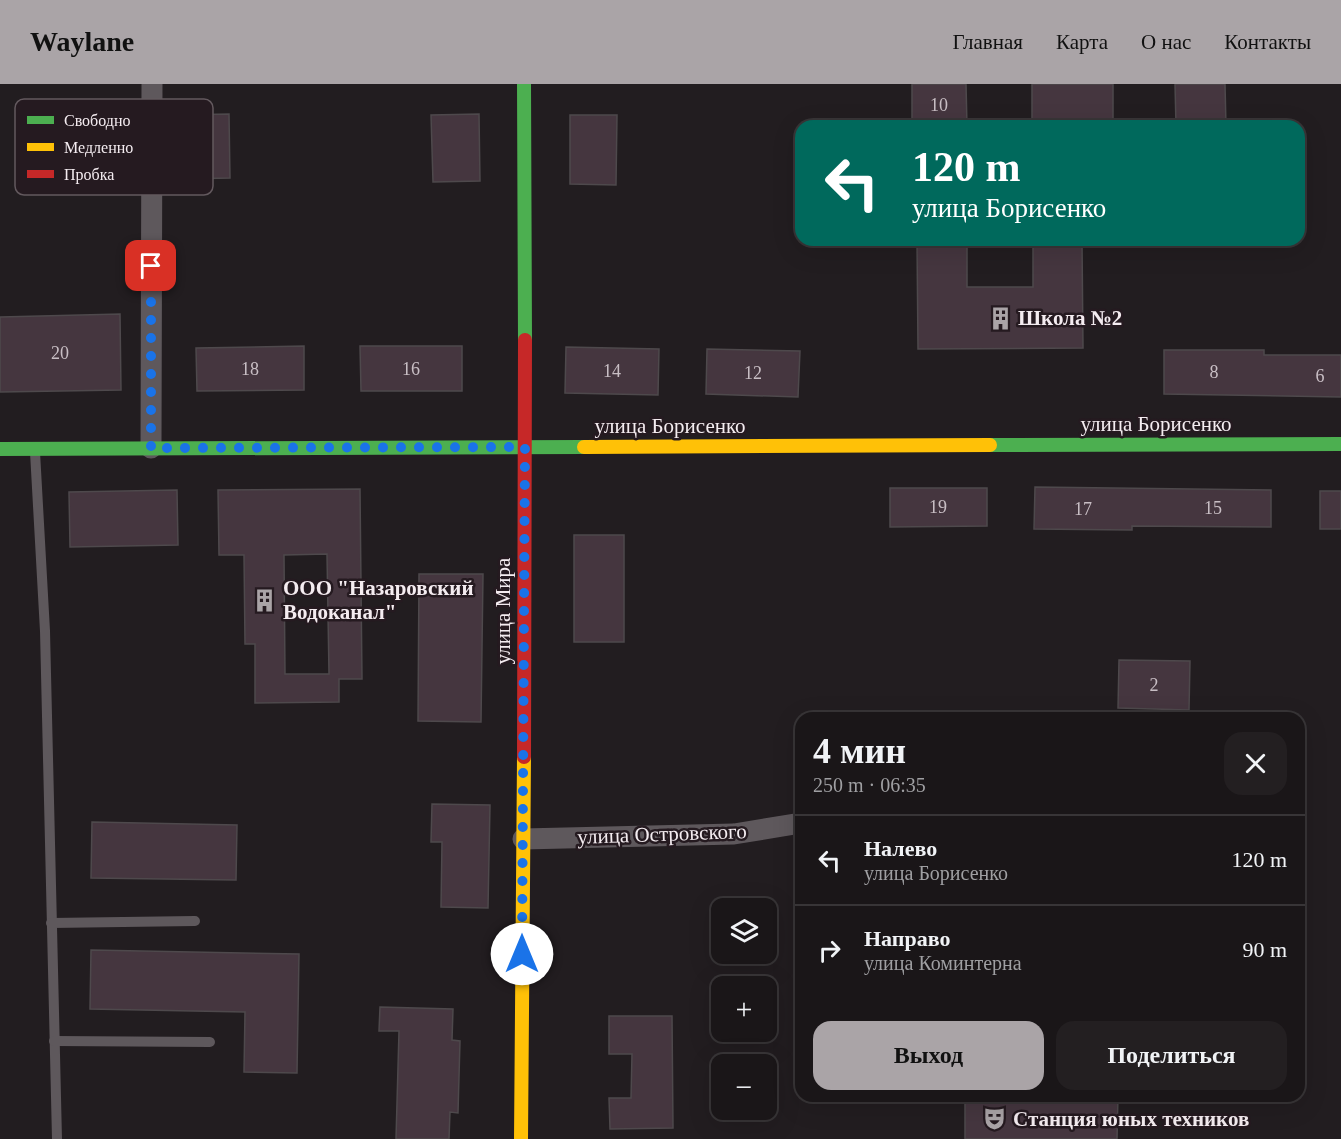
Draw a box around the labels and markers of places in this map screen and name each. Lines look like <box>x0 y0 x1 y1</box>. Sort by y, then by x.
pin <box>125 240 176 291</box>
building icon: Школа №2 <box>987 305 1013 331</box>
place label: Школа №2 <box>1018 306 1122 330</box>
place label: ООО "Назаровский Водоканал" <box>283 576 474 624</box>
building icon: ООО "Назаровский Водоканал" <box>252 587 278 613</box>
theatre icon: Станция юных техников <box>982 1106 1008 1132</box>
place label: Станция юных техников <box>1013 1107 1249 1131</box>

